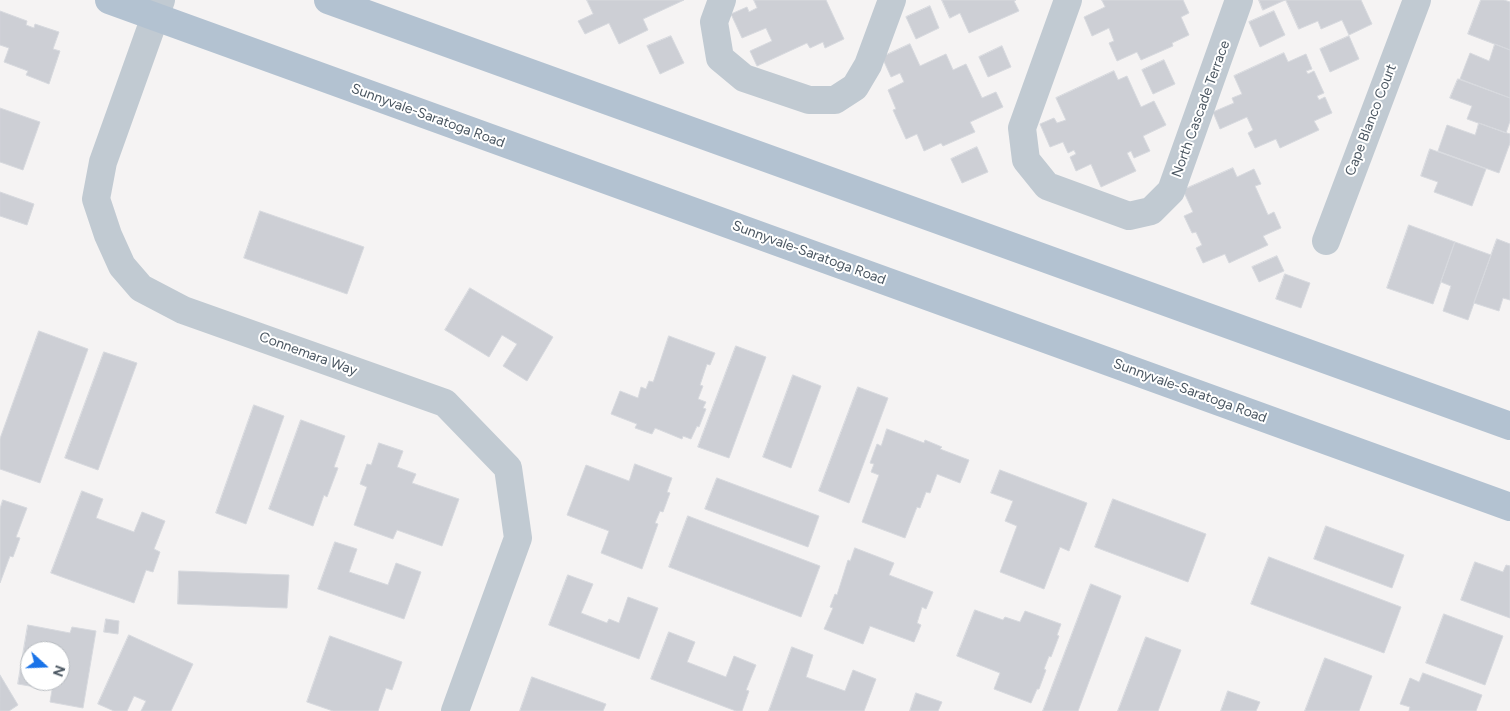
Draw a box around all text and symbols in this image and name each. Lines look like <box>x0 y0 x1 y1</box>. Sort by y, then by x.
street label: North Cascade Terrace <box>1168 38 1234 180</box>
street label: Cape Blanco Court <box>1342 62 1400 178</box>
street label: Sunnyvale-Saratoga Road <box>349 80 507 152</box>
street label: Sunnyvale-Saratoga Road <box>730 217 888 289</box>
street label: Connemara Way <box>257 328 359 380</box>
street label: Sunnyvale-Saratoga Road <box>1111 355 1269 427</box>
north arrow <box>20 641 70 691</box>
text: N <box>49 663 68 679</box>

